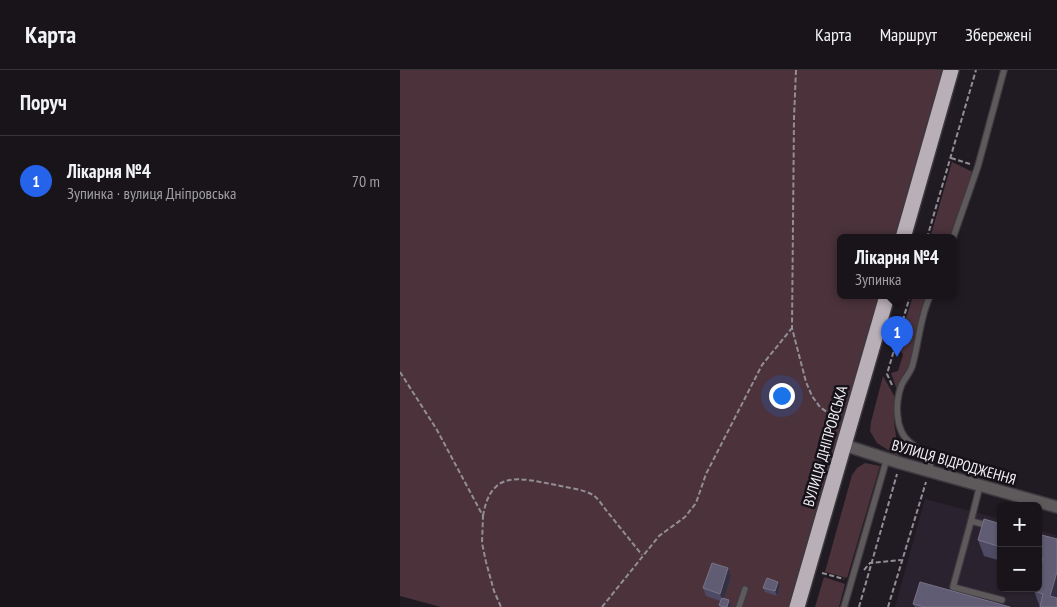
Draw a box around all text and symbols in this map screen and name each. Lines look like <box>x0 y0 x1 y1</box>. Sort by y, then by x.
text: Карта <box>25 19 76 50</box>
text: Карта <box>815 23 852 46</box>
text: Маршрут <box>880 23 937 46</box>
text: Збережені <box>965 23 1032 46</box>
text: Поруч <box>20 89 67 116</box>
text: Лікарня №4 <box>67 159 151 183</box>
text: 1 <box>32 171 40 191</box>
text: 70 m <box>352 171 380 191</box>
text: Зупинка · вулиця Дніпровська <box>67 183 236 203</box>
popup <box>837 234 957 299</box>
text: Лікарня №4 <box>855 245 939 269</box>
text: Зупинка <box>855 269 901 289</box>
pin: 1 <box>881 316 913 357</box>
street label: ВУЛИЦЯ ДНІПРОВСЬКА <box>799 382 852 509</box>
your location <box>769 383 795 409</box>
street label: ВУЛИЦЯ ВІДРОДЖЕННЯ <box>890 435 1018 489</box>
map controls <box>997 502 1042 592</box>
button: + <box>997 502 1042 547</box>
button: − <box>997 547 1042 592</box>

